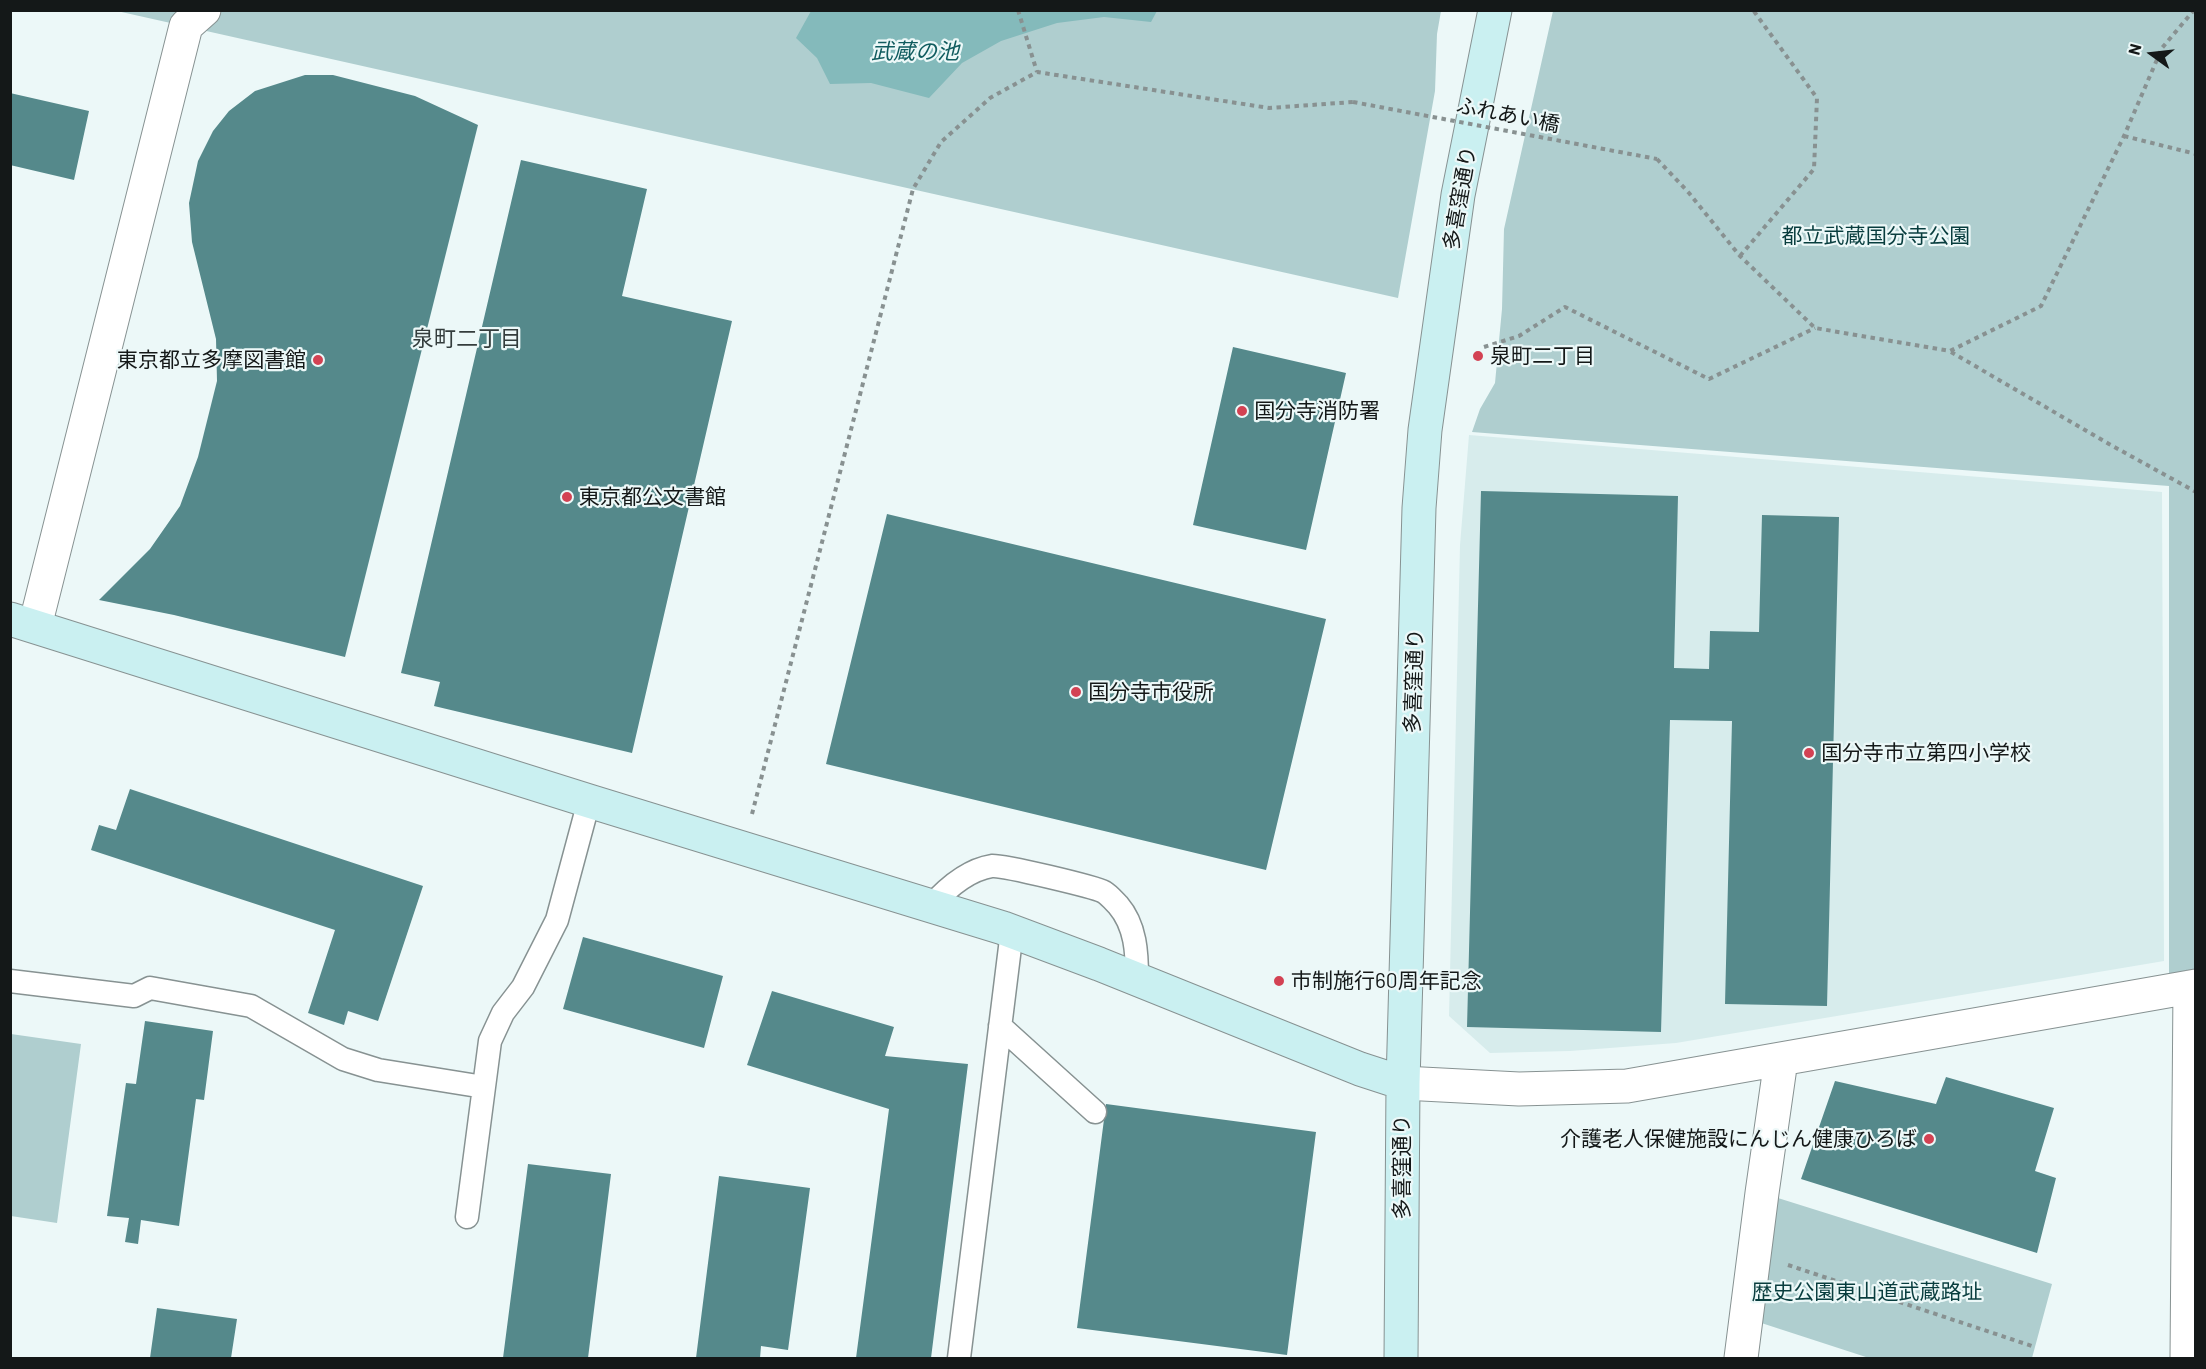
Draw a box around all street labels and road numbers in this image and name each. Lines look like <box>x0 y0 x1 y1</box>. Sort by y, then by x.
street label: ふれあい橋 <box>1454 93 1562 137</box>
street label: 多喜窪通り <box>1438 144 1482 252</box>
street label: 多喜窪通り <box>1400 628 1428 734</box>
street label: 多喜窪通り <box>1389 1115 1415 1219</box>

